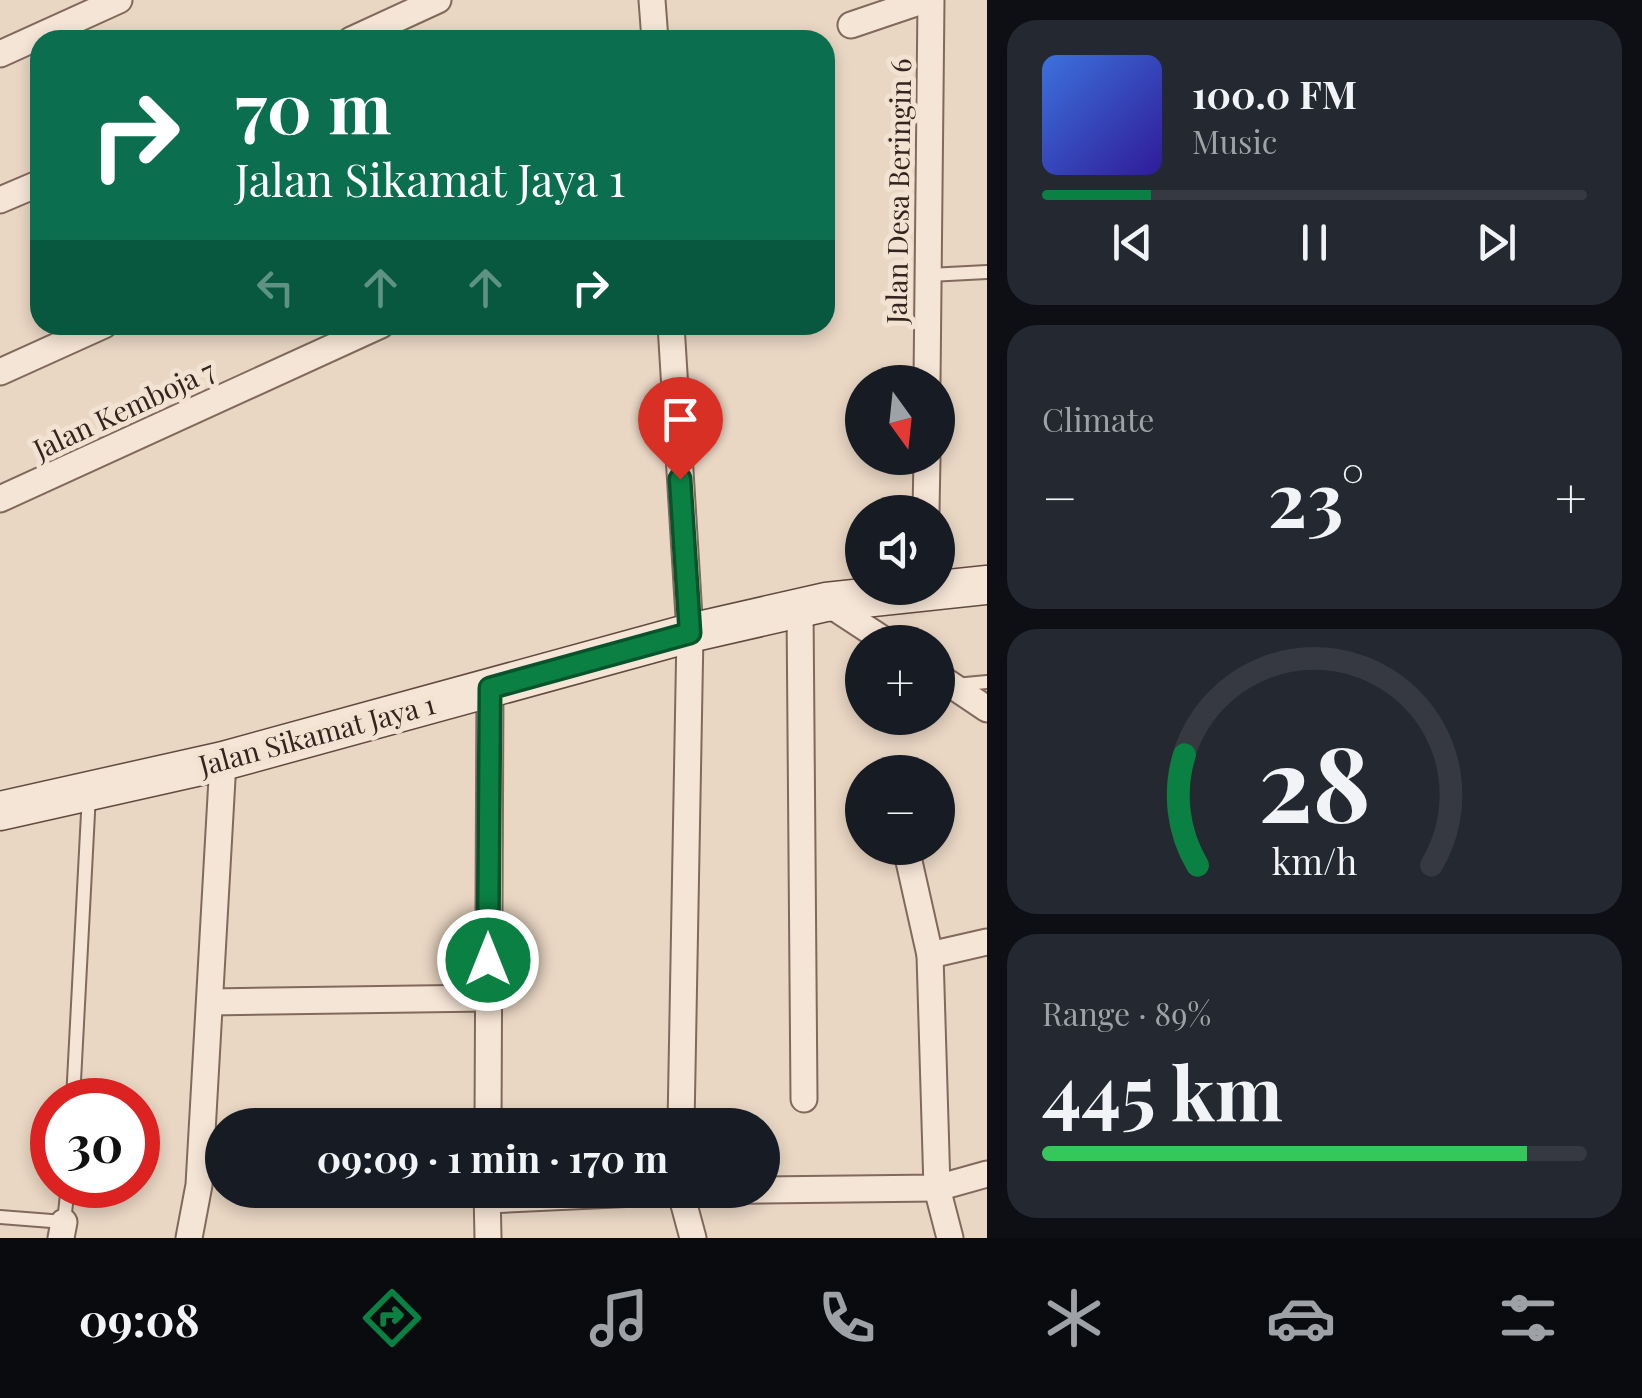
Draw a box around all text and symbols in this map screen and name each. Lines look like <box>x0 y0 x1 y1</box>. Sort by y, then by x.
text: 70 m <box>235 58 392 152</box>
street label: Jalan Desa Beringin 6 <box>877 58 918 325</box>
text: 100.0 FM <box>1192 68 1357 119</box>
icon: right <box>70 70 200 200</box>
text: Music <box>1192 119 1277 162</box>
text: Jalan Sikamat Jaya 1 <box>235 148 625 208</box>
icon: previous <box>1105 215 1160 270</box>
icon: pause <box>1287 215 1342 270</box>
icon: next <box>1469 215 1524 270</box>
icon: left <box>248 260 303 315</box>
icon: ahead <box>353 260 408 315</box>
icon: ahead <box>458 260 513 315</box>
icon: right <box>563 260 618 315</box>
street label: Jalan Kemboja 7 <box>26 350 221 467</box>
north arrow <box>845 365 955 475</box>
map controls <box>845 365 955 865</box>
pin <box>638 377 723 480</box>
icon: arrive <box>653 392 708 447</box>
text: Climate <box>1042 397 1154 440</box>
text: 23° <box>1268 446 1365 546</box>
text: − <box>1042 459 1078 533</box>
text: + <box>1555 459 1587 533</box>
button: sound <box>845 495 955 605</box>
button: + <box>845 625 955 735</box>
street label: Jalan Sikamat Jaya 1 <box>194 684 439 783</box>
text: 28 <box>1258 710 1371 849</box>
button: − <box>845 755 955 865</box>
text: km/h <box>1272 836 1357 884</box>
position arrow <box>436 908 540 1012</box>
text: Range · 89% <box>1042 991 1211 1034</box>
text: 445 km <box>1042 1040 1283 1140</box>
speed limit sign: 30 <box>30 1078 160 1208</box>
text: 09:09 · 1 min · 170 m <box>317 1132 668 1183</box>
icon: directions <box>357 1283 427 1353</box>
icon: music <box>584 1283 654 1353</box>
icon: phone <box>812 1283 882 1353</box>
icon: climate <box>1039 1283 1109 1353</box>
icon: car <box>1266 1283 1336 1353</box>
icon: filters <box>1493 1283 1563 1353</box>
text: 09:08 <box>79 1288 200 1348</box>

